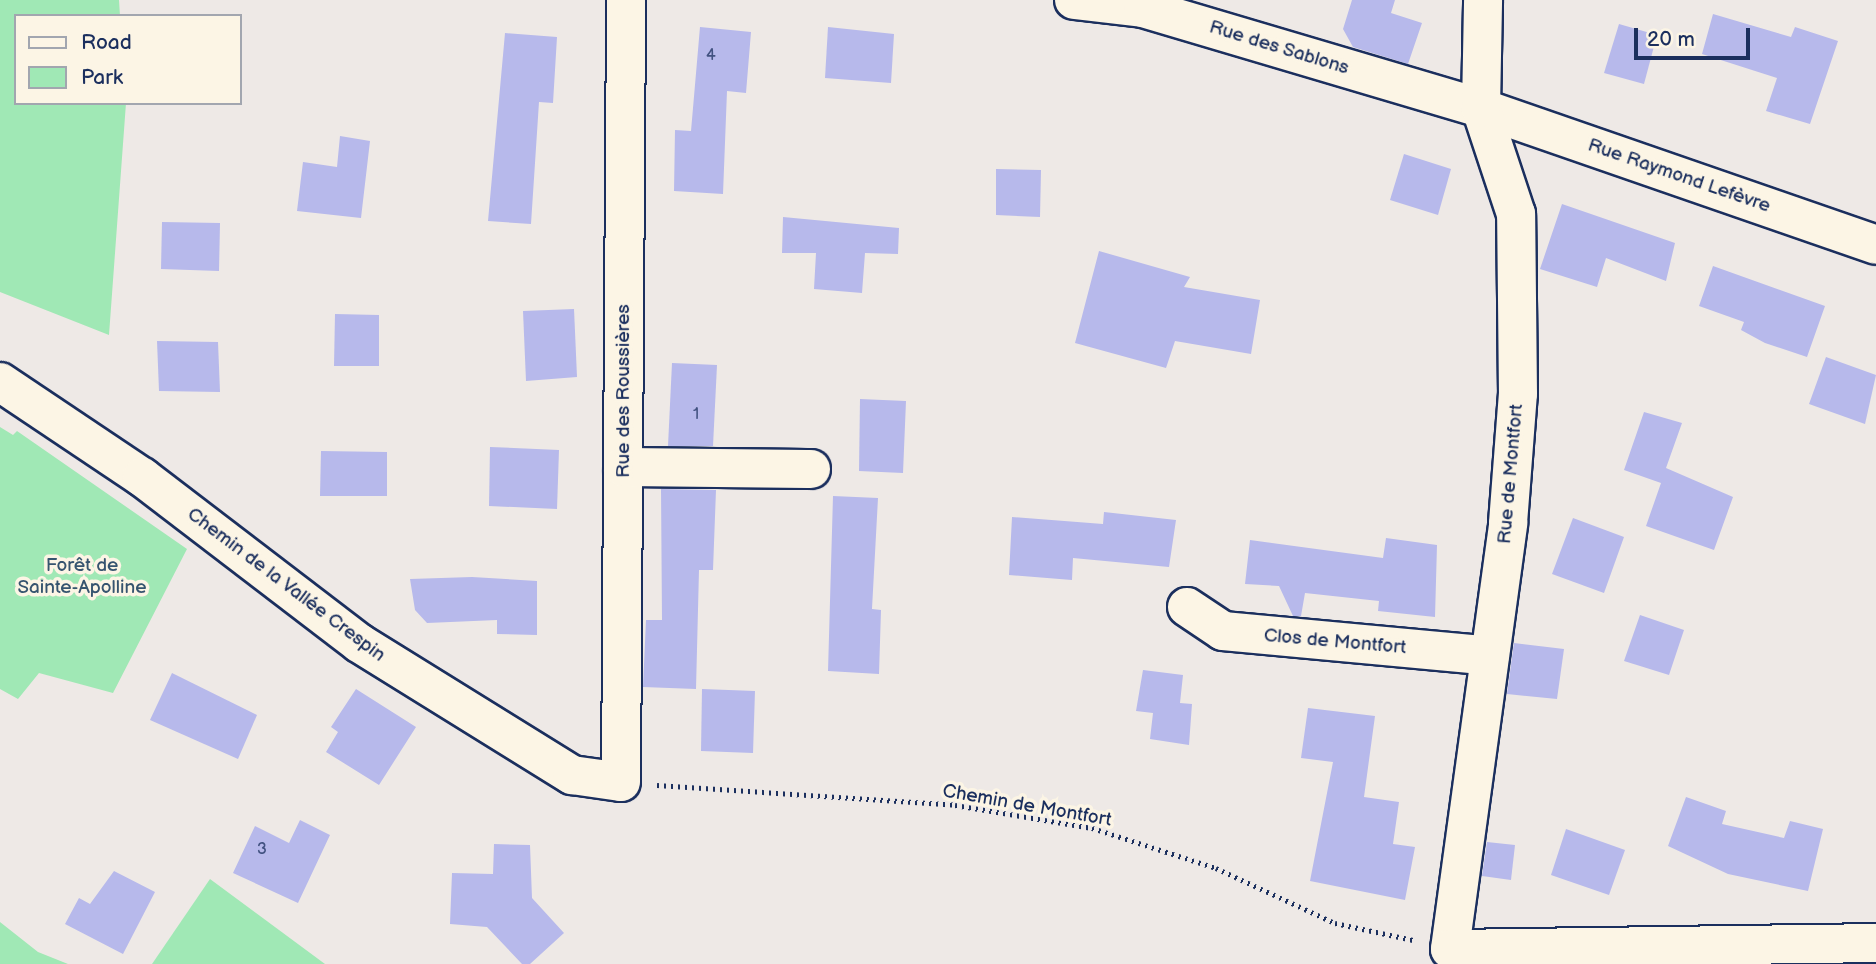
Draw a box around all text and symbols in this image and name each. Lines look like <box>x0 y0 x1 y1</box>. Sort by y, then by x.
legend <box>14 14 242 105</box>
scale bar <box>1638 14 1754 58</box>
street label: Rue des Sablons <box>1206 16 1352 80</box>
text: 20 m <box>1647 27 1695 52</box>
text: Road <box>81 30 132 55</box>
house number: 4 <box>706 46 716 66</box>
text: Park <box>81 65 123 90</box>
street label: Rue Raymond Lefèvre <box>1585 134 1773 218</box>
street label: Rue des Roussières <box>613 304 635 478</box>
street label: Rue de Montfort <box>1494 403 1528 545</box>
house number: 1 <box>693 405 699 425</box>
street label: Chemin de la Vallée Crespin <box>182 503 390 667</box>
park label: Forêt de Sainte-Apolline <box>17 555 147 599</box>
street label: Clos de Montfort <box>1263 624 1407 660</box>
street label: Chemin de Montfort <box>941 780 1113 832</box>
house number: 3 <box>257 840 267 860</box>

